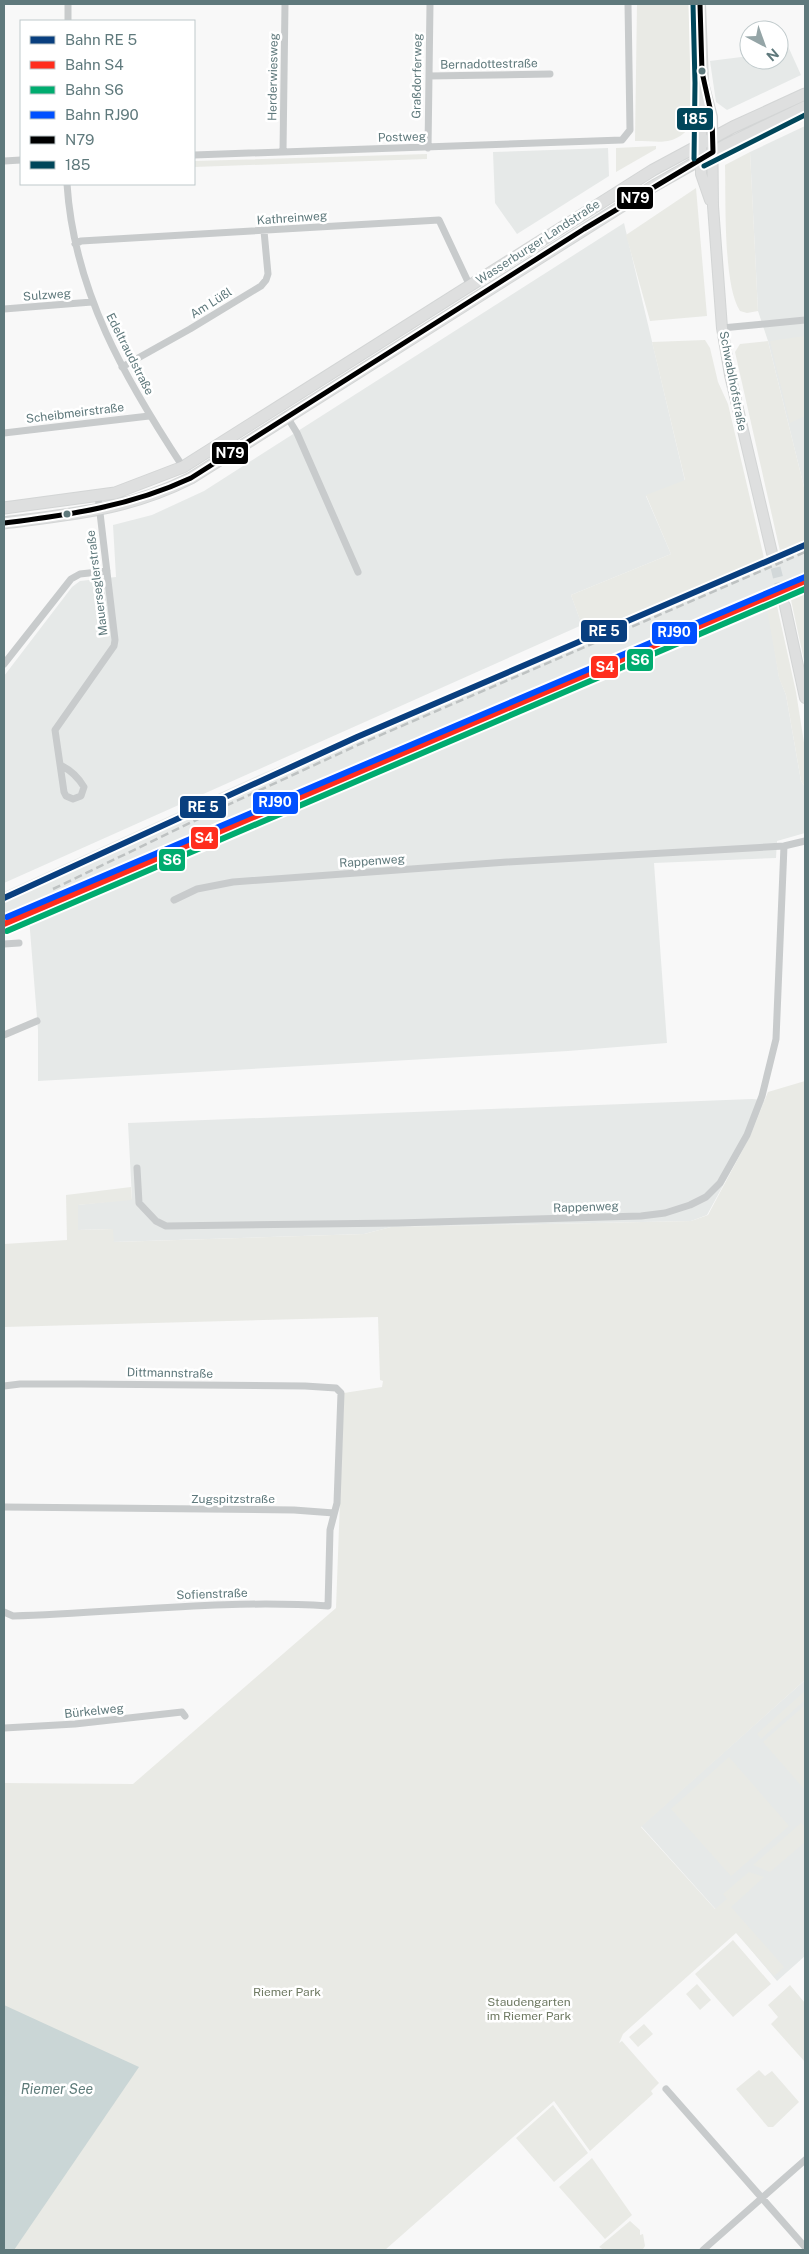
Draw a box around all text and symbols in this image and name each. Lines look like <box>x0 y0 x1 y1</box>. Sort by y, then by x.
legend <box>20 20 195 185</box>
north arrow <box>739 20 789 70</box>
text: Bahn RE 5 <box>65 31 137 48</box>
street label: Herderwiesweg <box>265 33 281 121</box>
street label: Graßdorferweg <box>409 33 425 119</box>
text: N <box>763 45 782 64</box>
text: Bahn S4 <box>65 56 124 73</box>
street label: Bernadottestraße <box>440 56 538 72</box>
unlabelled marker <box>697 66 707 76</box>
text: Bahn S6 <box>65 81 124 98</box>
text: Bahn RJ90 <box>65 106 139 123</box>
line badge: 185 <box>676 107 714 131</box>
text: 185 <box>683 111 707 127</box>
street label: Postweg <box>378 129 426 145</box>
text: N79 <box>65 131 94 148</box>
text: 185 <box>65 156 90 173</box>
line badge: N79 <box>616 186 654 210</box>
text: N79 <box>621 190 649 206</box>
street label: Wasserburger Landstraße <box>474 197 603 287</box>
street label: Kathreinweg <box>256 209 328 227</box>
street label: Am Lüßl <box>188 285 235 321</box>
street label: Sulzweg <box>23 286 71 304</box>
street label: Edeltraudstraße <box>103 311 157 397</box>
street label: Schwablhofstraße <box>716 330 750 432</box>
street label: Scheibmeirstraße <box>25 400 125 426</box>
line badge: N79 <box>211 441 249 465</box>
text: N79 <box>216 445 244 461</box>
unlabelled marker <box>62 509 72 519</box>
street label: Mauerseglerstraße <box>84 529 110 637</box>
line badge: RE 5 <box>580 619 628 643</box>
line badge: RJ90 <box>651 621 698 645</box>
text: RE 5 <box>588 623 620 639</box>
text: RJ90 <box>657 624 691 640</box>
line badge: S6 <box>626 648 654 672</box>
text: S6 <box>631 652 649 668</box>
line badge: S4 <box>590 655 619 679</box>
text: S4 <box>596 659 614 675</box>
line badge: RJ90 <box>252 791 299 815</box>
text: RJ90 <box>258 794 292 810</box>
line badge: RE 5 <box>179 795 227 819</box>
text: RE 5 <box>187 799 219 815</box>
line badge: S4 <box>190 826 219 850</box>
text: S4 <box>195 830 213 846</box>
line badge: S6 <box>158 848 186 872</box>
text: S6 <box>163 852 181 868</box>
street label: Rappenweg <box>339 852 405 870</box>
street label: Rappenweg <box>553 1199 619 1215</box>
street label: Dittmannstraße <box>127 1365 214 1381</box>
street label: Zugspitzstraße <box>191 1492 275 1506</box>
street label: Sofienstraße <box>176 1586 248 1602</box>
street label: Bürkelweg <box>63 1701 125 1721</box>
park label: Riemer Park <box>253 1985 321 1999</box>
park label: Staudengarten im Riemer Park <box>487 1995 572 2023</box>
water label: Riemer See <box>21 2081 94 2097</box>

